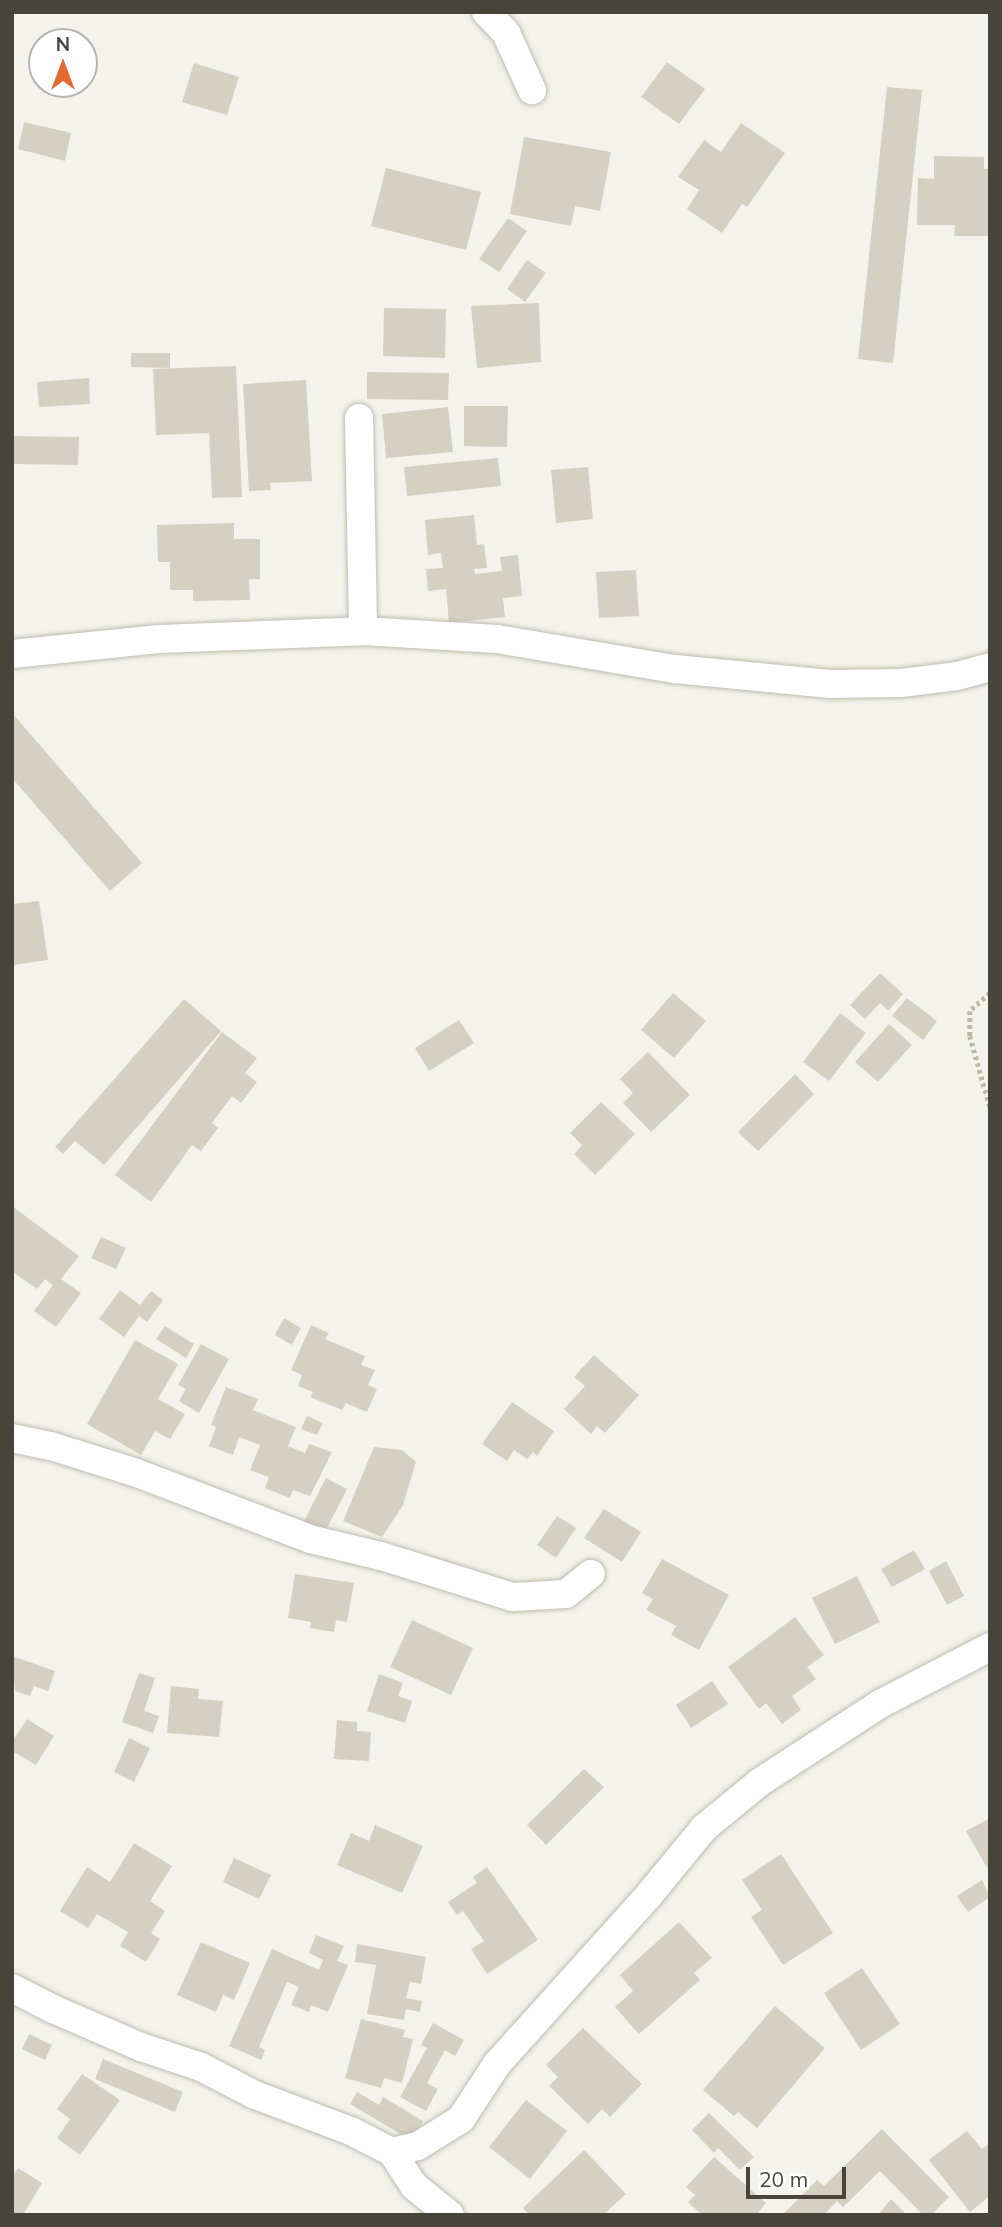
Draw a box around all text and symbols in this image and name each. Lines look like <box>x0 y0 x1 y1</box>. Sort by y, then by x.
north arrow <box>28 28 98 98</box>
text: N <box>56 32 70 56</box>
scale bar <box>750 2154 850 2198</box>
text: 20 m <box>759 2166 808 2192</box>

